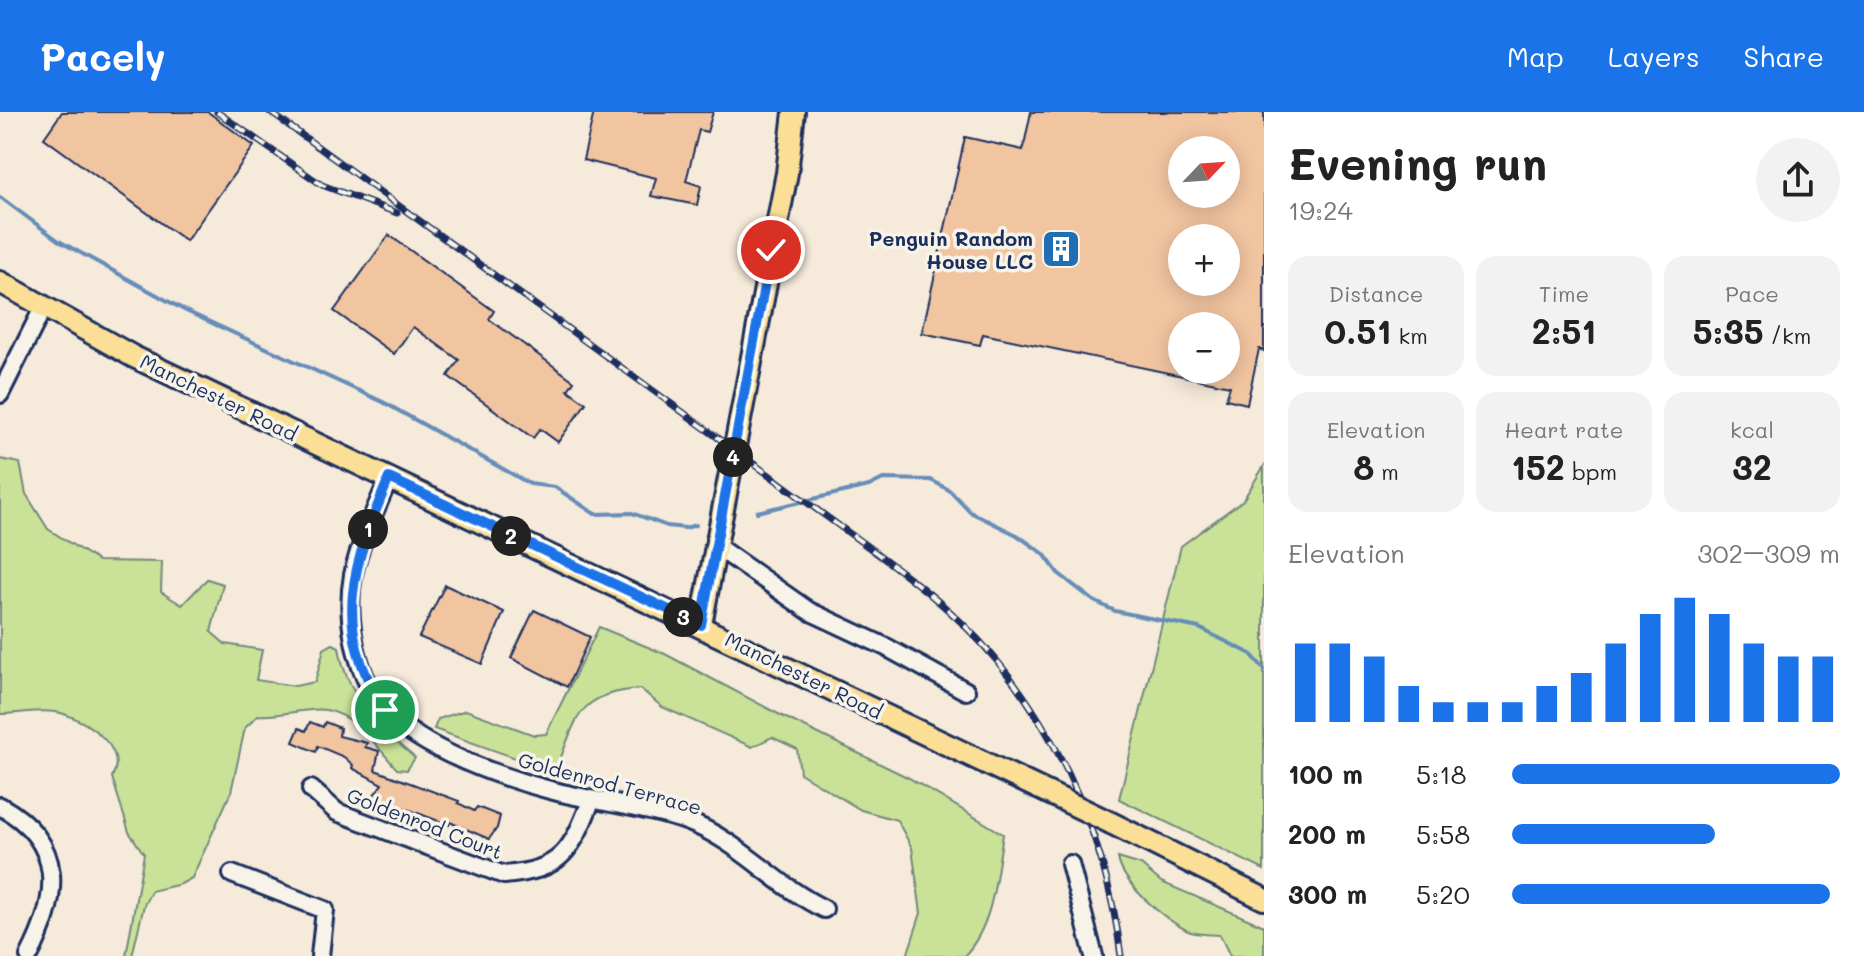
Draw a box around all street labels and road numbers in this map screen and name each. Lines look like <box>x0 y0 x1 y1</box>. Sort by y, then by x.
street label: Manchester Road <box>136 348 302 446</box>
street label: Manchester Road <box>721 626 887 724</box>
street label: Goldenrod Terrace <box>515 746 705 820</box>
street label: Goldenrod Court <box>343 781 507 865</box>

